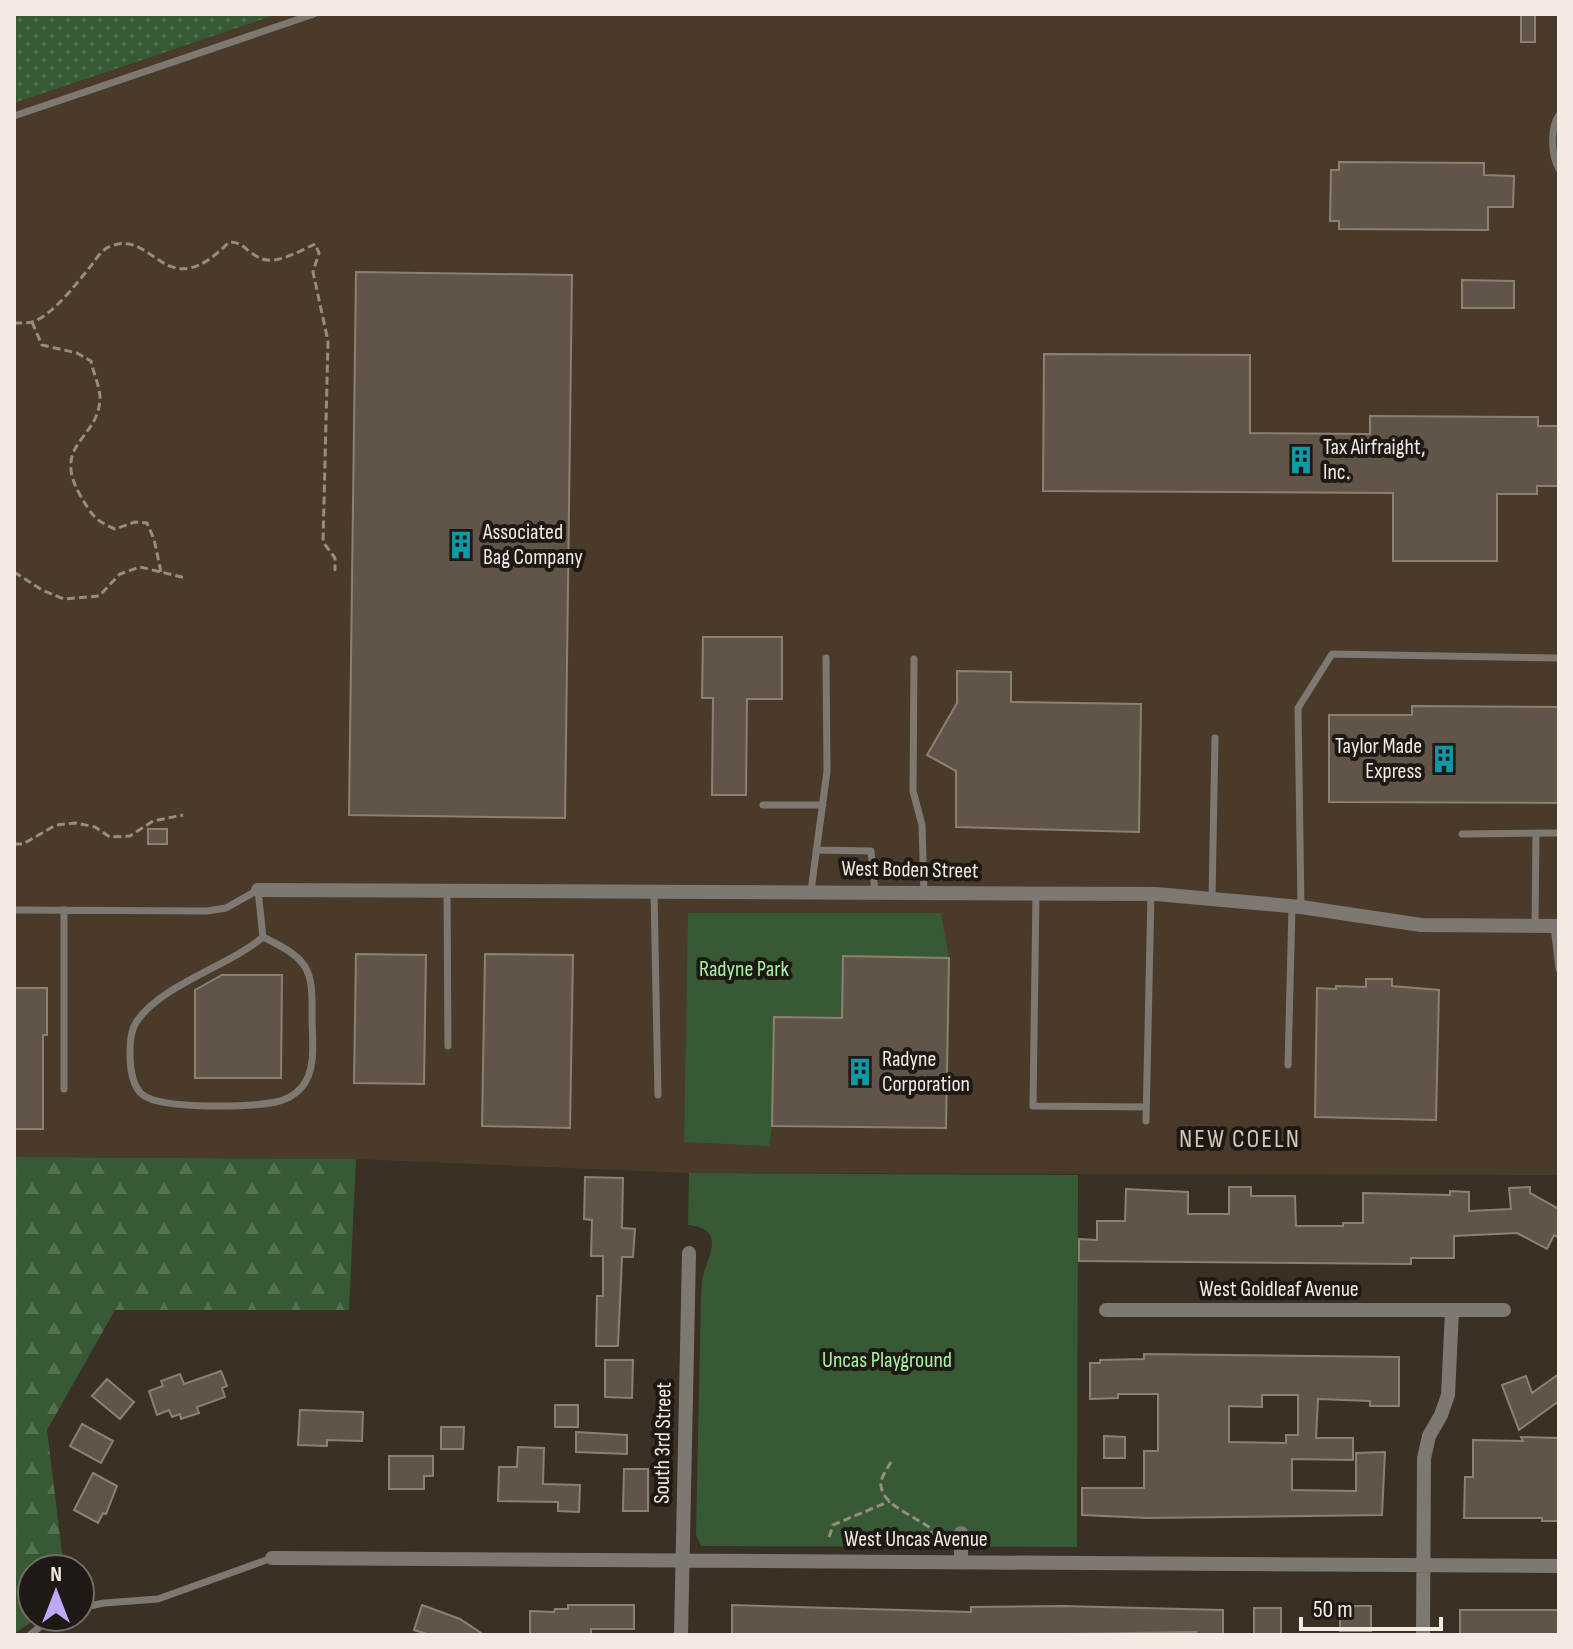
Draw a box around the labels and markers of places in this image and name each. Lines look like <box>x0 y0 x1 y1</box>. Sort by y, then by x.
place label: Tax Airfraight, Inc. <box>1323 434 1425 486</box>
building icon: Tax Airfraight, Inc. <box>1286 445 1316 475</box>
place label: Associated Bag Company <box>482 519 583 571</box>
building icon: Associated Bag Company <box>446 530 476 560</box>
place label: Taylor Made Express <box>1335 733 1422 785</box>
building icon: Taylor Made Express <box>1429 744 1459 774</box>
place label: Radyne Corporation <box>882 1046 970 1098</box>
building icon: Radyne Corporation <box>845 1057 875 1087</box>

